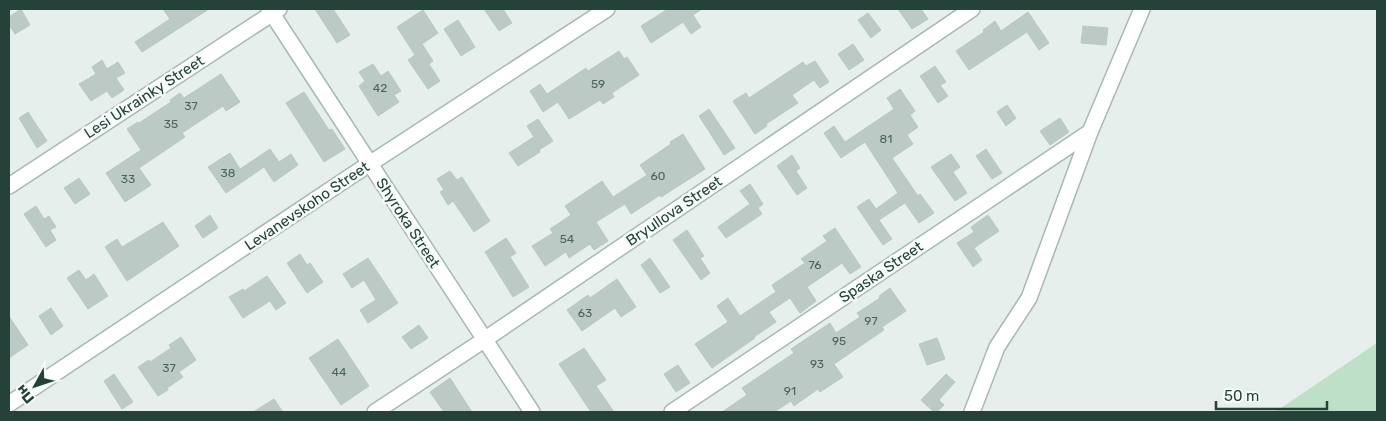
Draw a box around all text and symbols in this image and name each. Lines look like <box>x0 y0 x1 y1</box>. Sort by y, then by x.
street label: Lesi Ukrainky Street <box>81 51 207 142</box>
house number: 59 <box>591 77 605 91</box>
house number: 42 <box>373 81 387 95</box>
house number: 37 <box>184 99 198 113</box>
house number: 35 <box>164 117 178 131</box>
house number: 81 <box>880 132 892 146</box>
street label: Levanevskoho Street <box>241 158 373 254</box>
house number: 38 <box>221 166 235 180</box>
house number: 60 <box>651 169 665 183</box>
house number: 33 <box>121 172 135 186</box>
street label: Bryullova Street <box>623 172 726 250</box>
street label: Shyroka Street <box>372 175 444 271</box>
house number: 54 <box>560 232 575 246</box>
street label: Spaska Street <box>836 237 926 307</box>
house number: 76 <box>808 258 822 272</box>
house number: 63 <box>578 306 592 320</box>
house number: 97 <box>864 314 878 328</box>
house number: 95 <box>832 334 846 348</box>
house number: 93 <box>810 357 824 371</box>
north arrow <box>10 361 60 411</box>
house number: 37 <box>162 361 176 375</box>
house number: 44 <box>332 365 347 379</box>
scale bar <box>1216 378 1327 410</box>
text: Пн <box>13 381 38 407</box>
house number: 91 <box>784 384 796 398</box>
text: 50 m <box>1224 387 1259 405</box>

